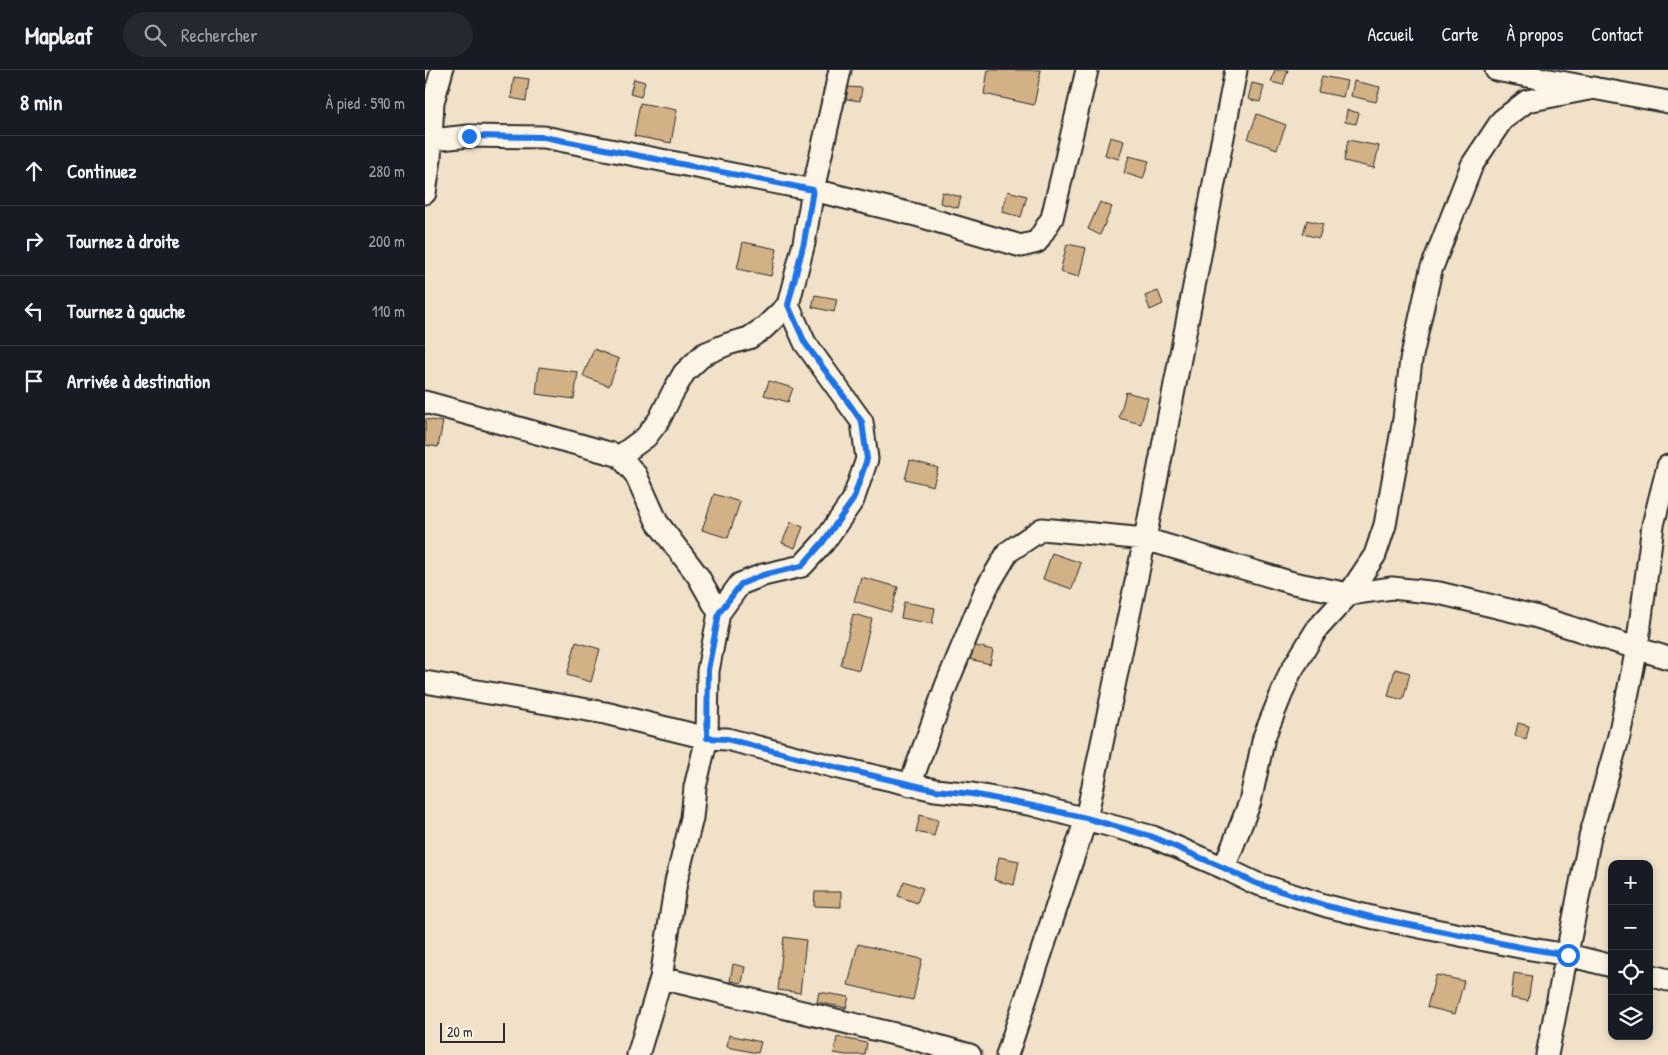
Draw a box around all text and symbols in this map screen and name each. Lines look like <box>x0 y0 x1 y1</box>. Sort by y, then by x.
search box <box>123 12 473 57</box>
text: Mapleaf <box>25 19 93 51</box>
icon: search <box>141 21 169 49</box>
text: Rechercher <box>181 22 258 48</box>
text: Accueil <box>1367 22 1413 47</box>
text: Carte <box>1441 22 1479 47</box>
text: À propos <box>1507 22 1563 47</box>
text: Contact <box>1591 22 1643 47</box>
text: 8 min <box>20 88 62 117</box>
text: À pied · 590 m <box>326 92 405 114</box>
route end <box>458 125 481 148</box>
icon: ahead <box>20 157 48 185</box>
text: Continuez <box>67 158 136 184</box>
text: 280 m <box>369 160 405 182</box>
icon: right <box>20 227 48 255</box>
text: Tournez à droite <box>67 228 180 254</box>
text: 200 m <box>369 230 405 252</box>
icon: left <box>20 297 48 325</box>
text: Tournez à gauche <box>67 298 185 324</box>
text: 110 m <box>372 300 405 322</box>
icon: arrive <box>20 367 48 395</box>
text: Arrivée à destination <box>67 368 210 394</box>
map controls <box>1608 860 1653 1040</box>
button: + <box>1608 860 1653 905</box>
button: − <box>1608 905 1653 950</box>
route start <box>1557 944 1580 967</box>
button: locate <box>1608 950 1653 995</box>
button: layers <box>1608 995 1653 1040</box>
scale bar <box>440 1020 505 1043</box>
text: 20 m <box>447 1022 473 1041</box>

